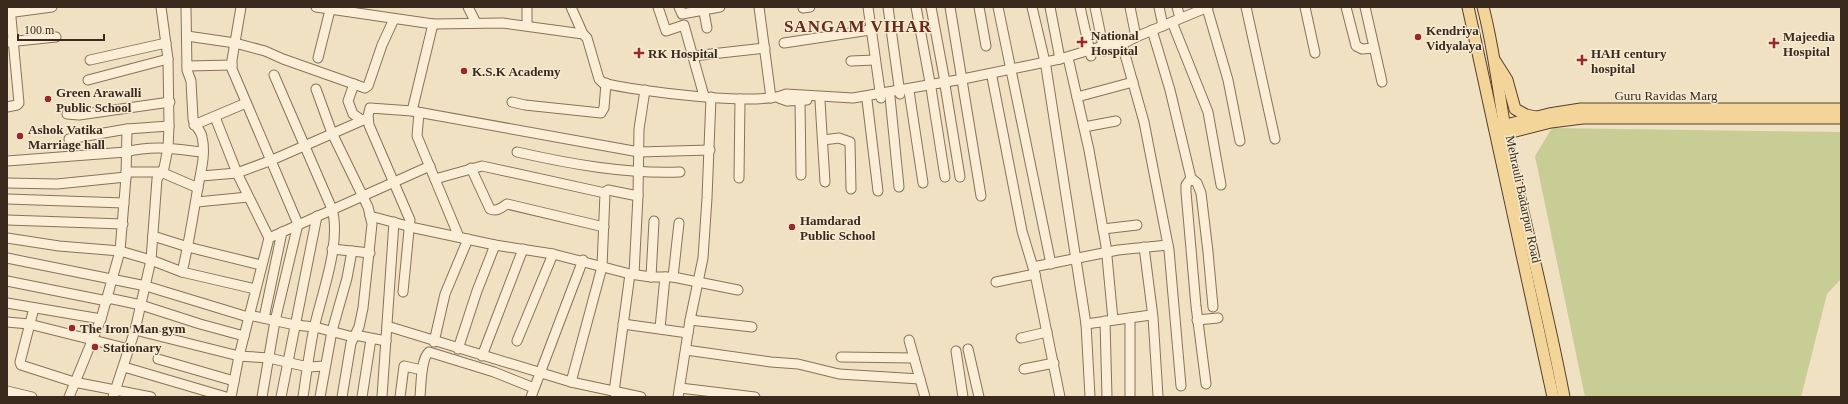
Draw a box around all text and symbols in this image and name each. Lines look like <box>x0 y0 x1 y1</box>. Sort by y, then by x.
scale bar <box>18 16 104 42</box>
district label: SANGAM VIHAR <box>784 17 932 36</box>
text: 100 m <box>24 23 55 37</box>
place label: Kendriya Vidyalaya <box>1426 23 1482 53</box>
place label: National Hospital <box>1091 28 1139 58</box>
place label: Majeedia Hospital <box>1783 29 1835 59</box>
marker: Kendriya Vidyalaya <box>1413 32 1423 42</box>
marker: National Hospital <box>1076 36 1088 48</box>
marker: Majeedia Hospital <box>1768 37 1780 49</box>
place label: RK Hospital <box>648 46 718 61</box>
place label: HAH century hospital <box>1591 46 1667 76</box>
marker: RK Hospital <box>633 47 645 59</box>
marker: HAH century hospital <box>1576 54 1588 66</box>
place label: K.S.K Academy <box>472 64 561 79</box>
marker: K.S.K Academy <box>459 66 469 76</box>
place label: Green Arawalli Public School <box>56 85 142 115</box>
street label: Guru Ravidas Marg <box>1614 88 1718 103</box>
marker: Green Arawalli Public School <box>43 94 53 104</box>
place label: Ashok Vatika Marriage hall <box>28 122 105 152</box>
marker: Ashok Vatika Marriage hall <box>15 131 25 141</box>
street label: Mehrauli Badarpur Road <box>1503 134 1544 265</box>
place label: Hamdarad Public School <box>800 213 876 243</box>
marker: Hamdarad Public School <box>787 222 797 232</box>
place label: The Iron Man gym <box>80 321 186 336</box>
marker: The Iron Man gym <box>67 323 77 333</box>
place label: Stationary <box>103 340 162 355</box>
marker: Stationary <box>90 342 100 352</box>

